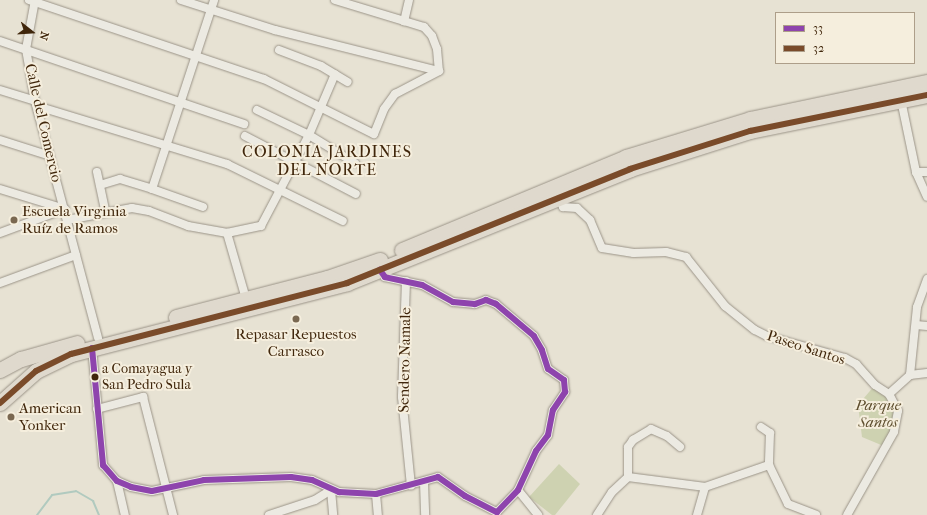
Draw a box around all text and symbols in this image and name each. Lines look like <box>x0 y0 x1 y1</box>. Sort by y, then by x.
north arrow <box>12 12 52 52</box>
legend <box>775 12 915 64</box>
text: 33 <box>813 21 823 35</box>
text: N <box>37 30 51 42</box>
text: 32 <box>813 41 824 55</box>
street label: Calle del Comercio <box>21 62 65 184</box>
district label: COLONIA JARDINES DEL NORTE <box>242 142 412 180</box>
place label: Escuela Virginia Ruíz de Ramos <box>22 202 126 237</box>
marker: Escuela Virginia Ruíz de Ramos <box>9 215 19 225</box>
street label: Sendero Namale <box>395 307 415 413</box>
marker: Repasar Repuestos Carrasco <box>291 314 301 324</box>
place label: Repasar Repuestos Carrasco <box>235 325 357 360</box>
street label: Paseo Santos <box>765 327 847 369</box>
place label: a Comayagua y San Pedro Sula <box>102 361 192 394</box>
marker: a Comayagua y San Pedro Sula <box>90 372 100 382</box>
park label: Parque Santos <box>855 396 901 431</box>
place label: American Yonker <box>19 399 82 434</box>
marker: American Yonker <box>6 412 16 422</box>

